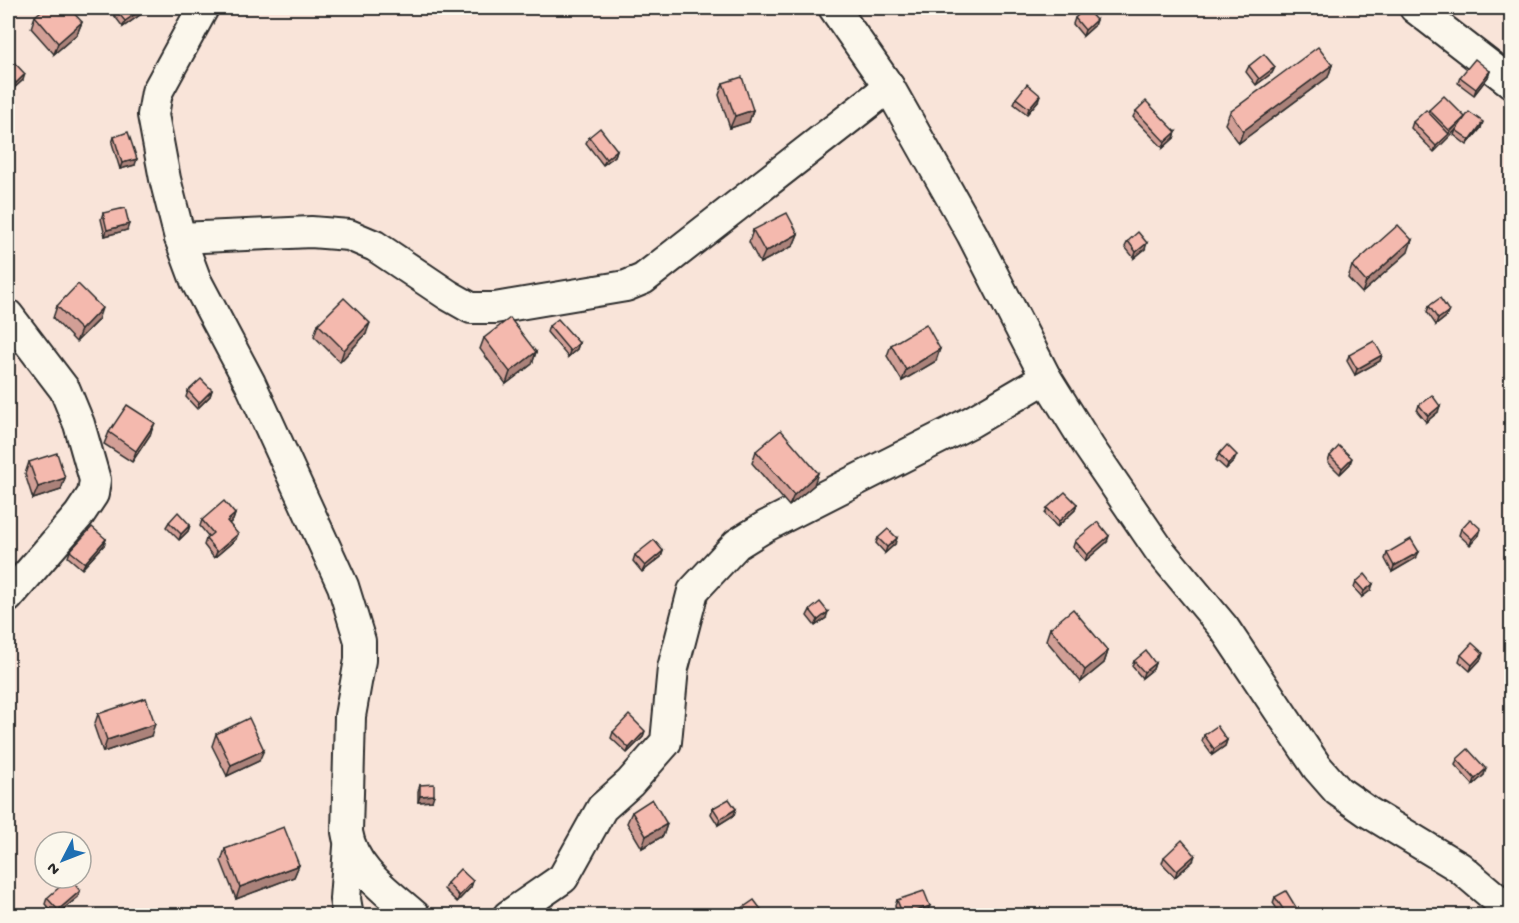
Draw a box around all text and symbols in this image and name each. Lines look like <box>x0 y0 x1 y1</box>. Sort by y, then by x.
north arrow <box>33 830 93 890</box>
text: N <box>44 857 65 878</box>

